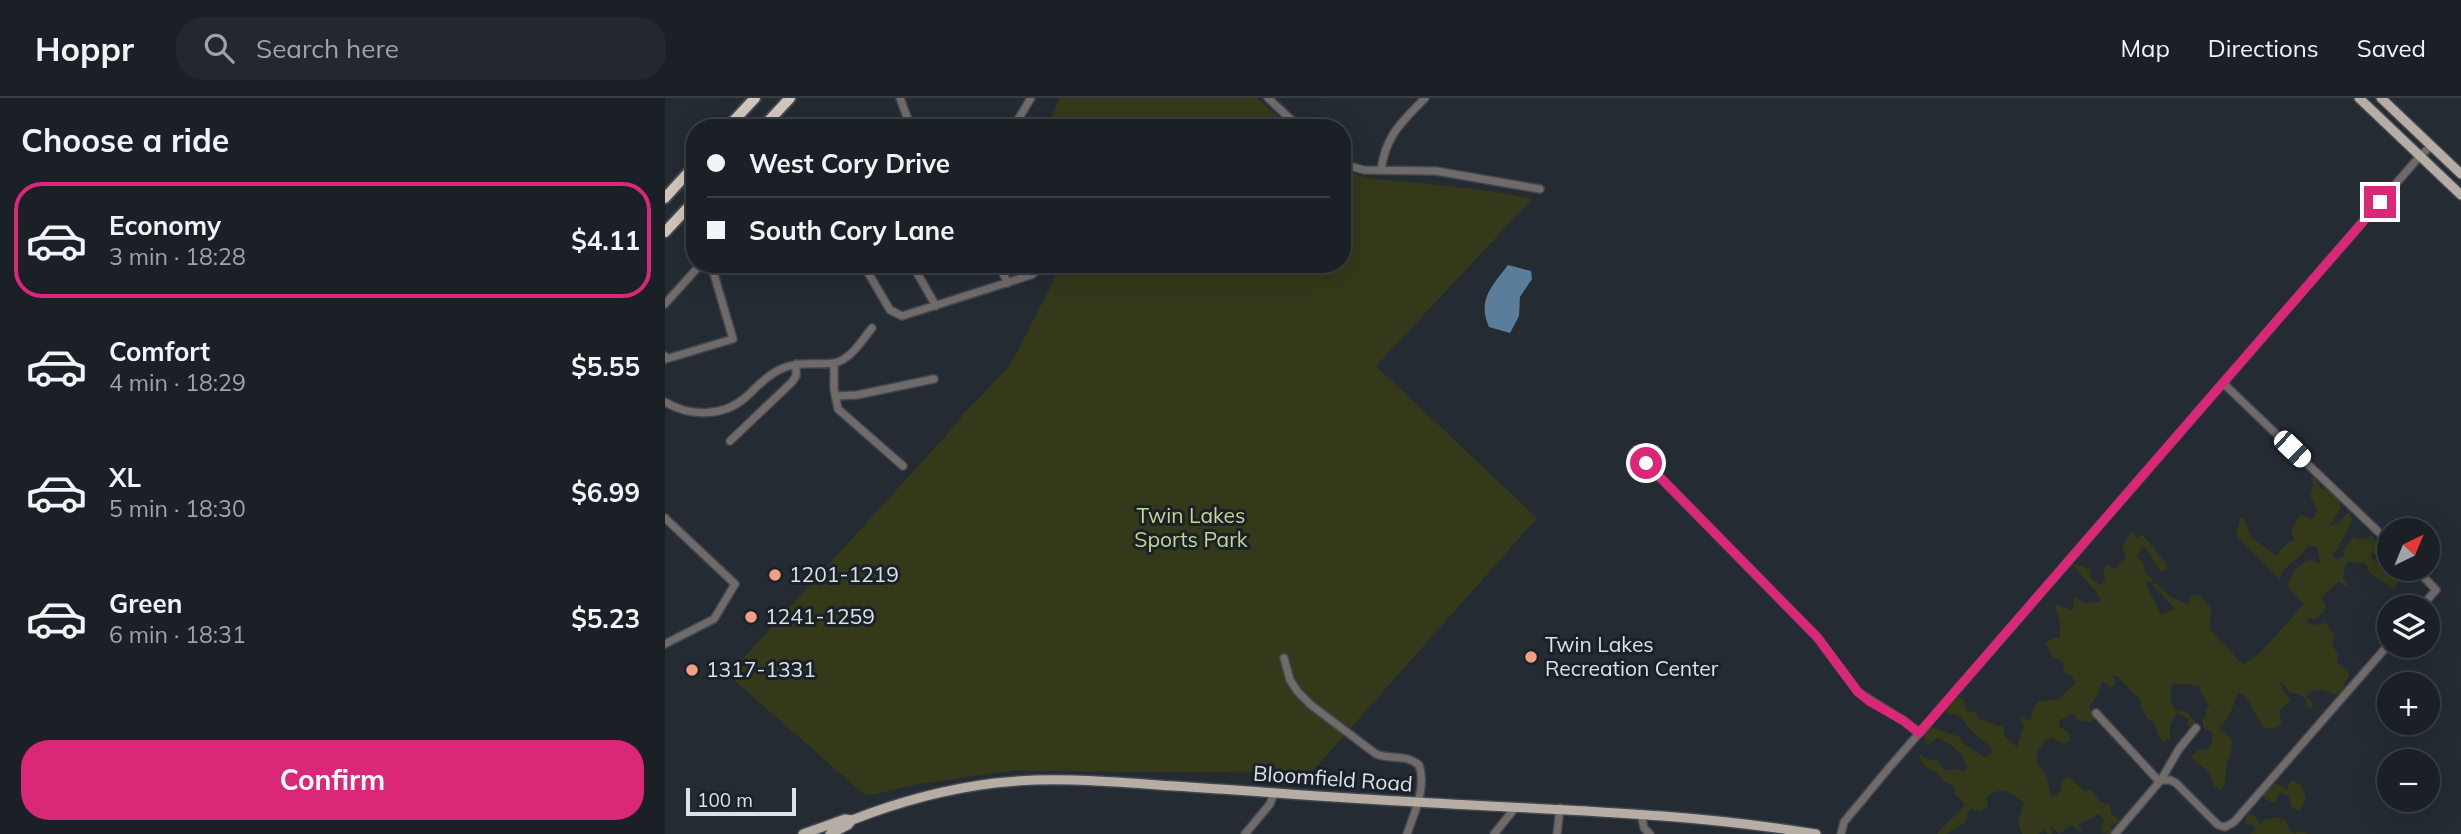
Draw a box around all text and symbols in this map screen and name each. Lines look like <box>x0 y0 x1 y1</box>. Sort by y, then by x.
search box <box>176 17 666 80</box>
text: Hoppr <box>35 28 134 69</box>
icon: search <box>200 29 238 67</box>
text: Search here <box>256 32 399 65</box>
text: Map <box>2120 33 2170 63</box>
text: Directions <box>2208 33 2319 63</box>
text: Saved <box>2357 33 2426 63</box>
text: Choose a ride <box>21 120 229 160</box>
text: West Cory Drive <box>749 147 950 180</box>
route end <box>2364 186 2396 218</box>
icon: car <box>25 209 88 272</box>
text: Economy <box>109 209 221 242</box>
text: South Cory Lane <box>749 214 954 247</box>
text: $4.11 <box>571 224 640 257</box>
text: 3 min · 18:28 <box>109 242 246 271</box>
icon: car <box>25 335 88 398</box>
text: Comfort <box>109 335 210 368</box>
text: $5.55 <box>571 350 640 383</box>
text: 4 min · 18:29 <box>109 368 246 397</box>
car <box>2270 427 2315 471</box>
route start <box>1630 447 1662 479</box>
icon: car <box>25 461 88 524</box>
text: XL <box>109 461 141 494</box>
text: $6.99 <box>571 476 640 509</box>
text: 5 min · 18:30 <box>109 494 246 523</box>
park label: Twin Lakes Sports Park <box>1134 502 1248 552</box>
north arrow <box>2377 518 2439 581</box>
map controls <box>2377 518 2440 812</box>
place label: 1201-1219 <box>789 561 899 587</box>
marker: 1201-1219 <box>767 567 783 583</box>
icon: car <box>25 587 88 650</box>
text: Green <box>109 587 182 620</box>
button: layers <box>2377 595 2440 658</box>
text: $5.23 <box>571 602 640 635</box>
place label: 1241-1259 <box>765 603 875 629</box>
marker: 1241-1259 <box>743 609 759 625</box>
text: 6 min · 18:31 <box>109 620 246 649</box>
place label: Twin Lakes Recreation Center <box>1545 631 1719 681</box>
marker: Twin Lakes Recreation Center <box>1523 649 1539 665</box>
place label: 1317-1331 <box>706 656 816 682</box>
marker: 1317-1331 <box>684 662 700 678</box>
button: + <box>2377 672 2440 735</box>
button: Confirm <box>21 740 644 820</box>
button: − <box>2377 749 2440 812</box>
street label: Bloomfield Road <box>1252 759 1414 797</box>
scale bar <box>686 785 796 817</box>
text: 100 m <box>697 788 753 812</box>

